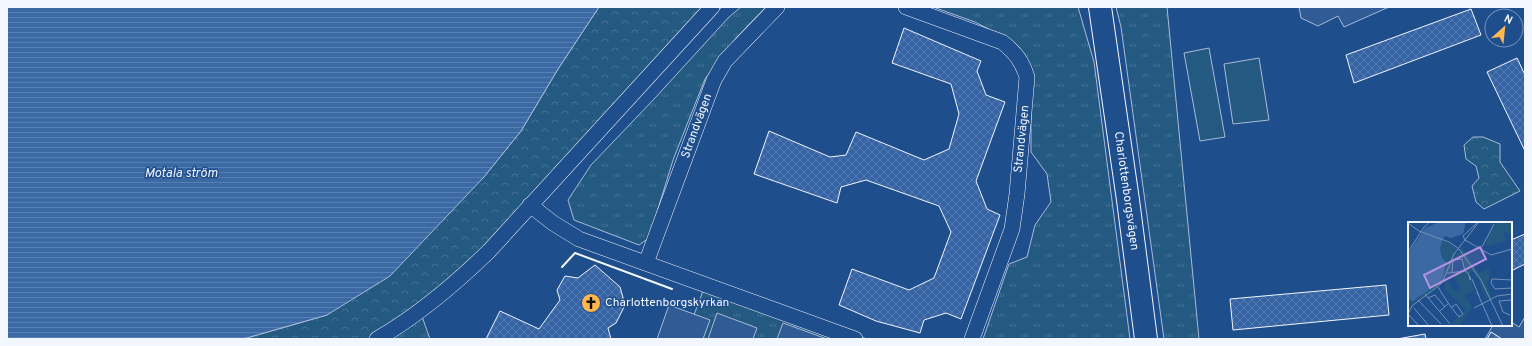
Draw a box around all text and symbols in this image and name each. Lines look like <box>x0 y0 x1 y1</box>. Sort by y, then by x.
north arrow <box>1484 8 1524 48</box>
text: N <box>1501 12 1515 28</box>
street label: Strandvägen <box>678 91 716 161</box>
street label: Strandvägen <box>1010 104 1034 174</box>
street label: Charlottenborgsvägen <box>1110 131 1142 251</box>
water label: Motala ström <box>144 166 218 182</box>
inset map <box>1408 222 1512 326</box>
church icon: Charlottenborgskyrkan <box>580 292 602 314</box>
place label: Charlottenborgskyrkan <box>605 295 729 311</box>

